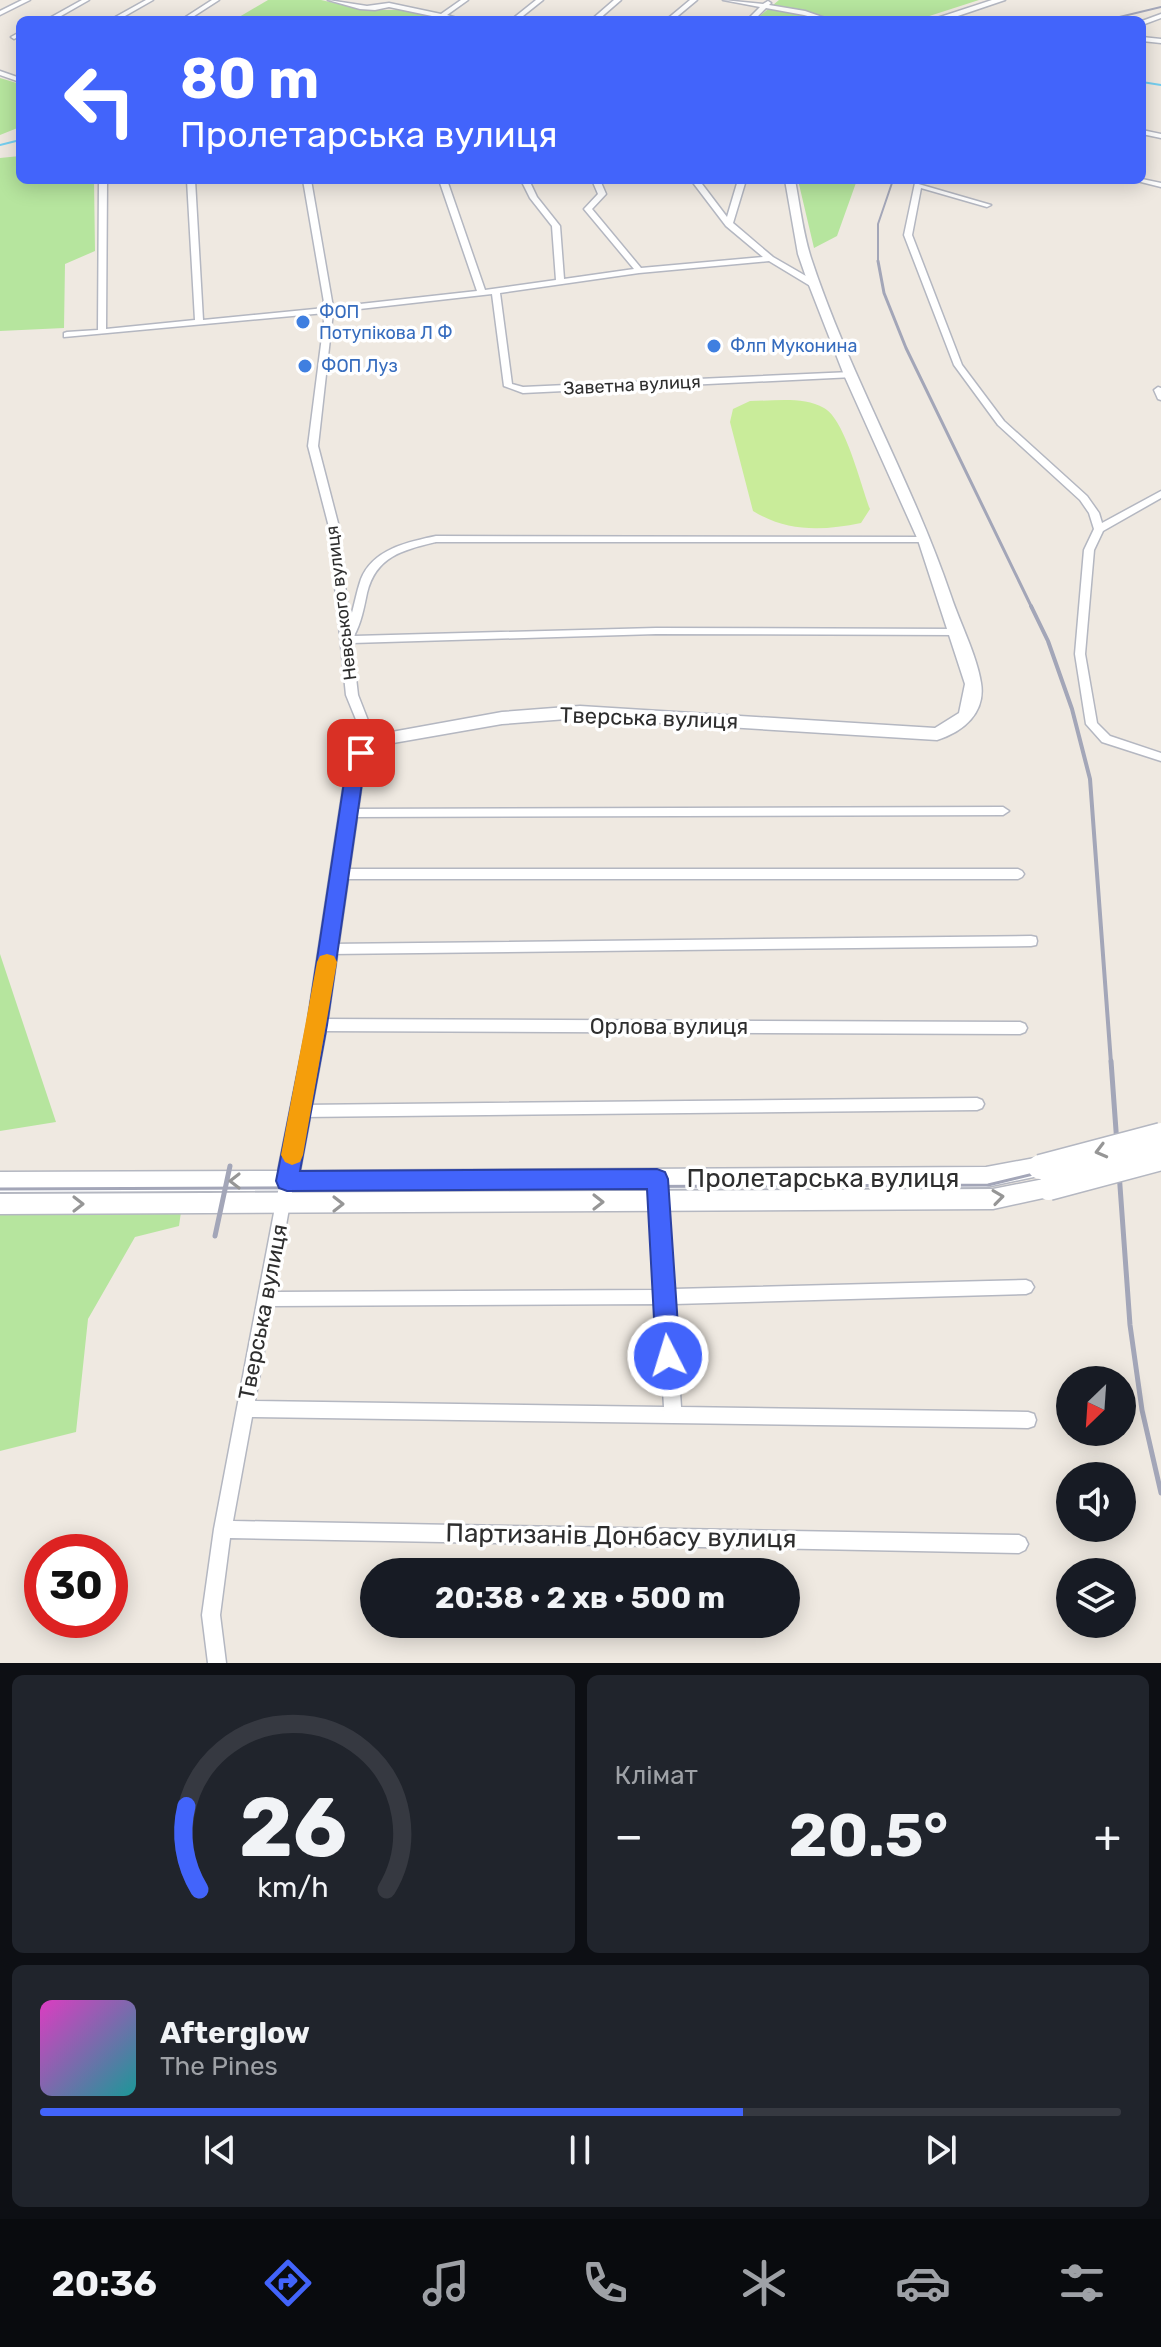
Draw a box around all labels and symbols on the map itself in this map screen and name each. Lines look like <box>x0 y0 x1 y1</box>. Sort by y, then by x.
place label: ФОП Потупікова Л Ф <box>319 301 453 344</box>
marker: ФОП Потупікова Л Ф <box>294 313 312 331</box>
place label: Флп Муконина <box>730 335 857 357</box>
marker: Флп Муконина <box>705 337 723 355</box>
place label: ФОП Луз <box>321 355 398 377</box>
marker: ФОП Луз <box>296 357 314 375</box>
street label: Заветна вулиця <box>563 370 701 400</box>
street label: Невського вулиця <box>321 524 361 682</box>
street label: Тверська вулиця <box>559 701 739 735</box>
pin <box>327 719 395 787</box>
street label: Орлова вулиця <box>590 1013 748 1040</box>
one-way arrow <box>1094 1142 1108 1159</box>
street label: Пролетарська вулиця <box>687 1163 959 1194</box>
one-way arrow <box>228 1172 241 1190</box>
one-way arrow <box>991 1189 1005 1206</box>
one-way arrow <box>592 1193 605 1211</box>
one-way arrow <box>72 1195 85 1213</box>
one-way arrow <box>332 1195 345 1213</box>
street label: Тверська вулиця <box>233 1222 293 1402</box>
position arrow <box>626 1314 710 1398</box>
north arrow <box>1056 1366 1136 1446</box>
street label: Партизанів Донбасу вулиця <box>445 1517 797 1555</box>
speed limit sign: 30 <box>24 1534 128 1638</box>

